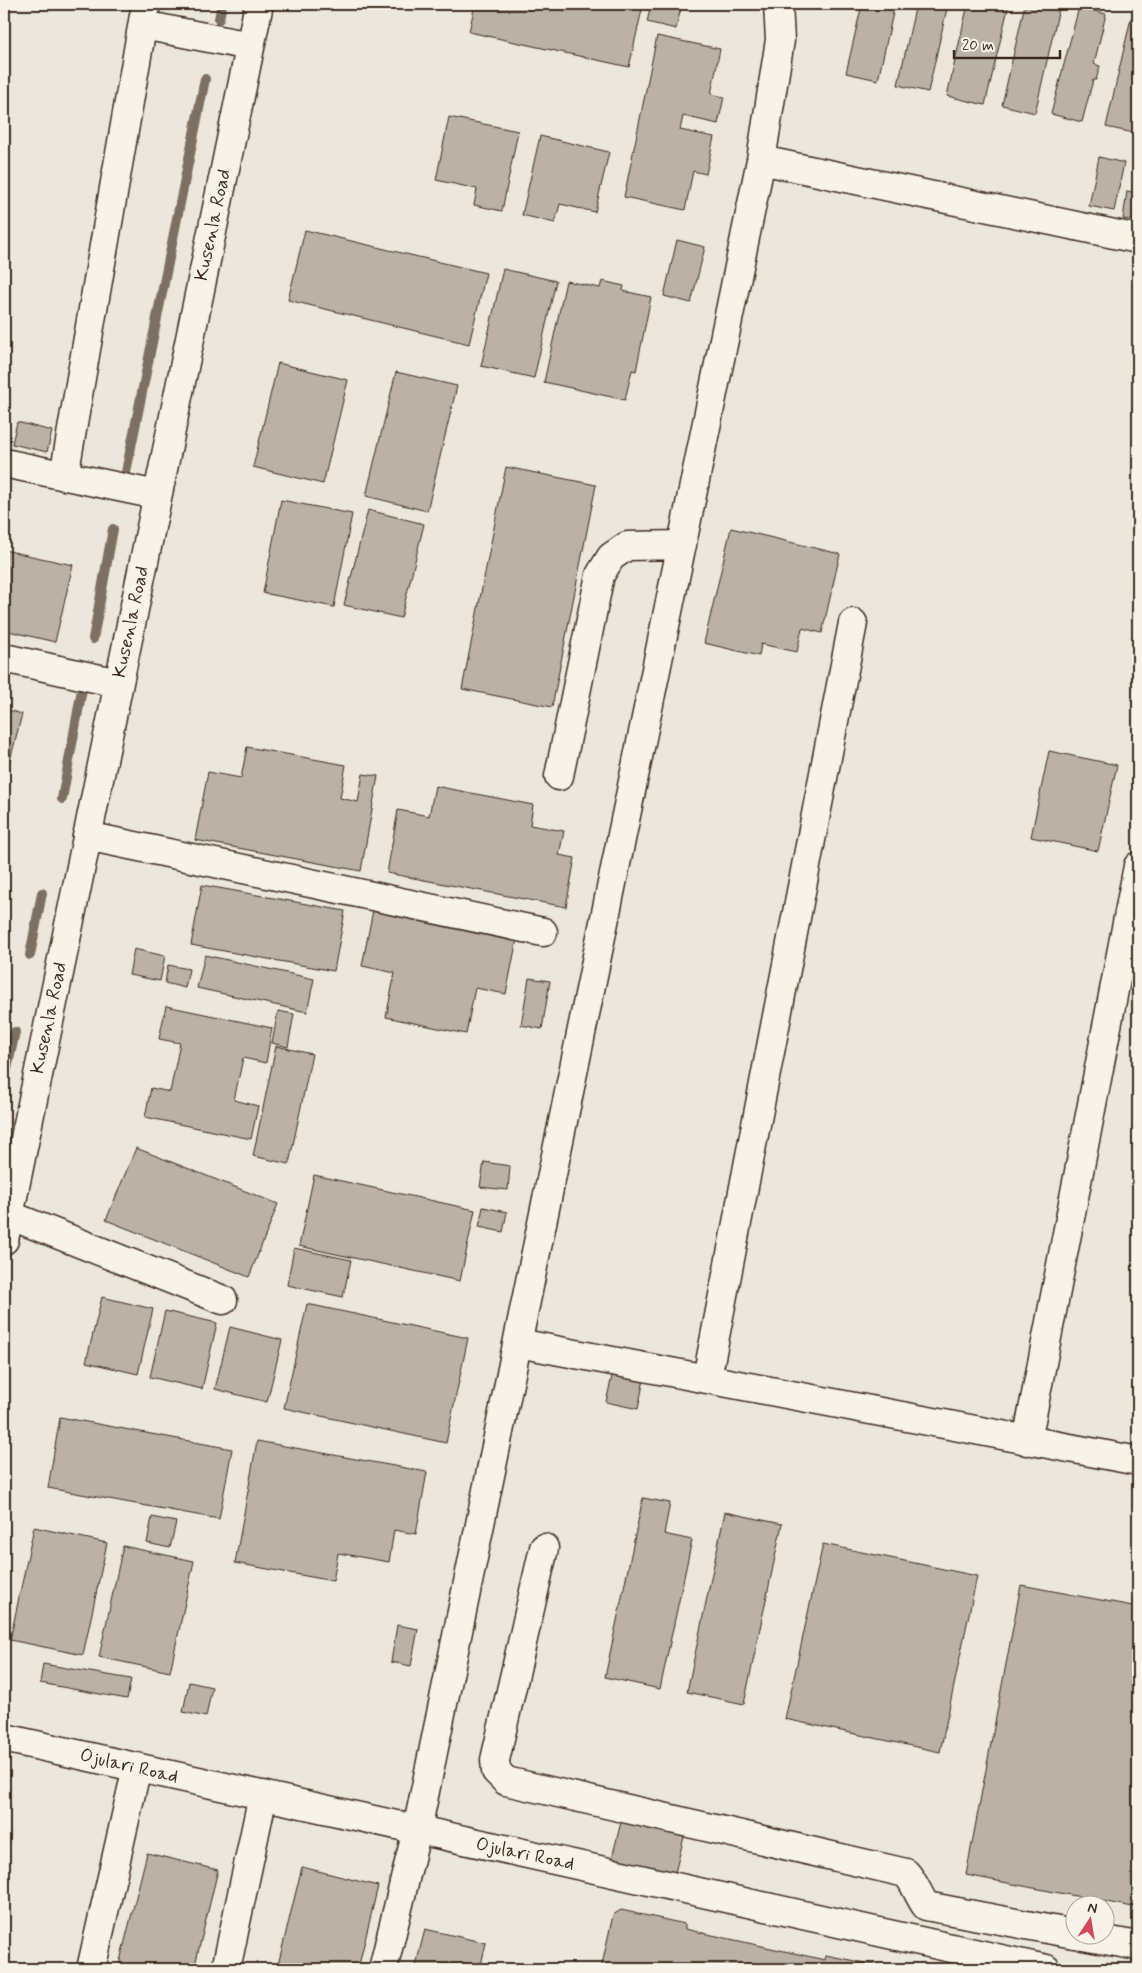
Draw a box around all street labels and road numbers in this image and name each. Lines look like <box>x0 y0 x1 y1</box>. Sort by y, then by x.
street label: Kusenla Road <box>189 167 237 283</box>
street label: Kusenla Road <box>107 564 155 680</box>
street label: Kusenla Road <box>25 960 73 1076</box>
street label: Ojulari Road <box>77 1743 181 1789</box>
street label: Ojulari Road <box>474 1831 576 1877</box>

